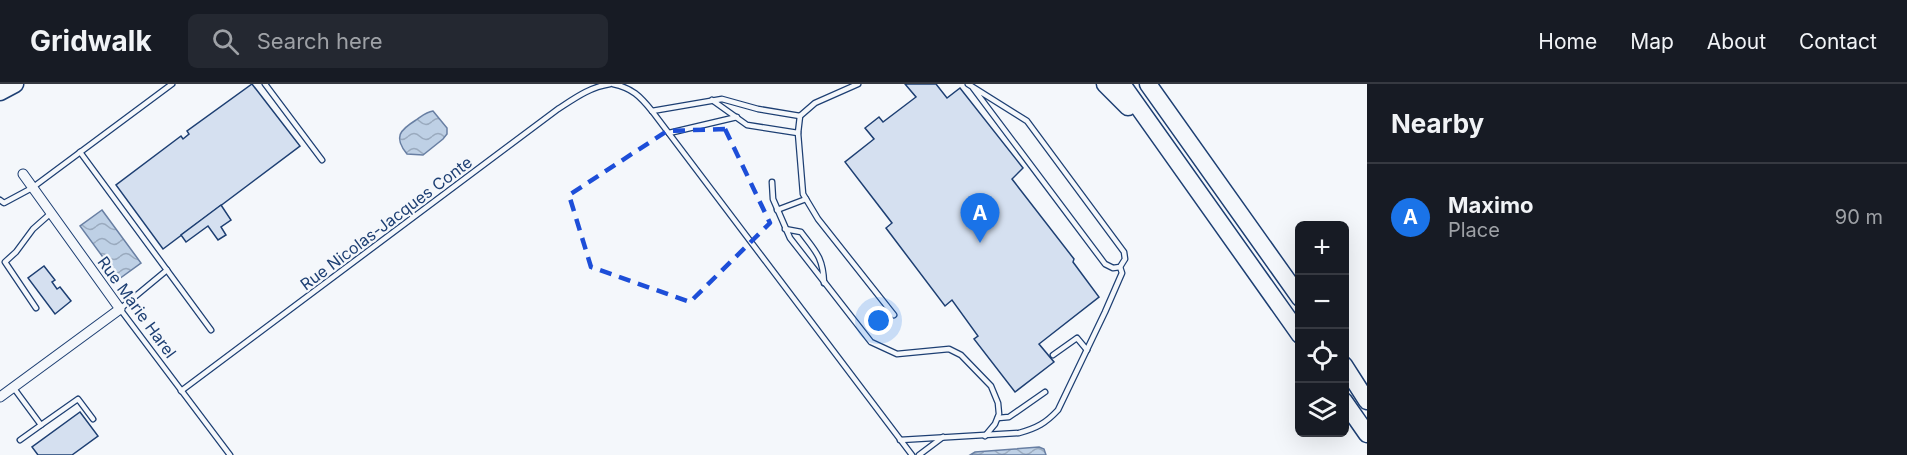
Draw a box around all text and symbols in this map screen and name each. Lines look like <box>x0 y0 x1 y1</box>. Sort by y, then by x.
search box <box>188 14 608 68</box>
text: Gridwalk <box>30 24 152 58</box>
icon: search <box>209 25 242 58</box>
text: Search here <box>257 28 382 54</box>
text: Home <box>1538 29 1597 54</box>
text: Map <box>1630 29 1674 54</box>
text: About <box>1707 29 1766 54</box>
text: Contact <box>1799 29 1877 54</box>
text: Nearby <box>1391 108 1484 139</box>
street label: Rue Nicolas-Jacques Conte <box>296 152 476 294</box>
text: Maximo <box>1448 192 1534 218</box>
pin: A <box>960 194 1000 243</box>
text: A <box>1403 205 1418 229</box>
text: 90 m <box>1835 205 1883 229</box>
text: Place <box>1448 218 1500 242</box>
map controls <box>1295 221 1349 437</box>
button: + <box>1295 221 1349 275</box>
street label: Rue Marie Harel <box>93 252 181 362</box>
button: − <box>1295 275 1349 329</box>
your location <box>864 306 893 335</box>
button: locate <box>1295 329 1349 383</box>
button: layers <box>1295 383 1349 437</box>

